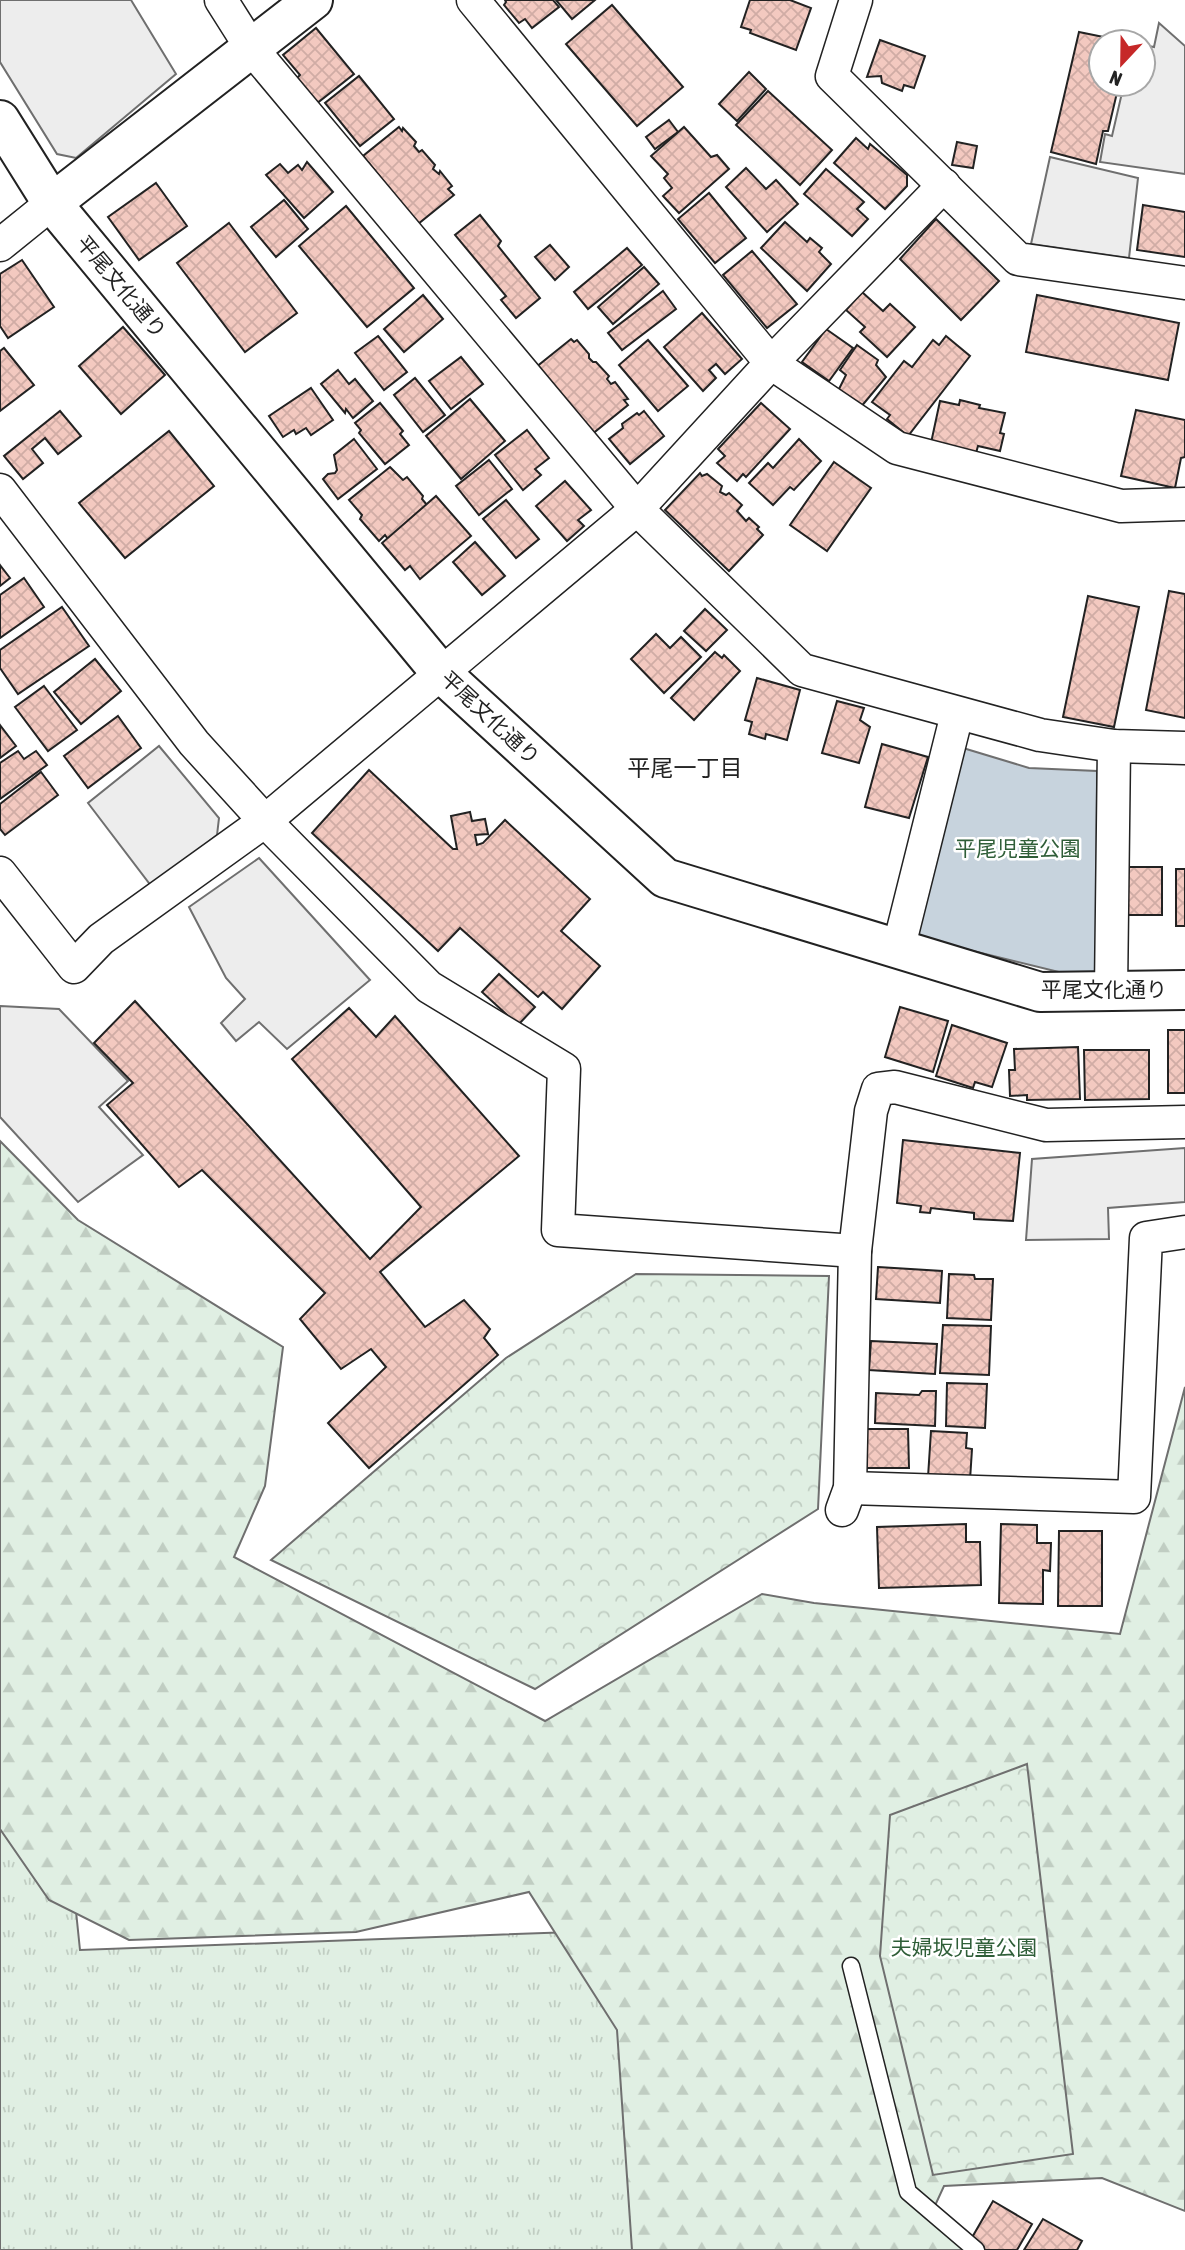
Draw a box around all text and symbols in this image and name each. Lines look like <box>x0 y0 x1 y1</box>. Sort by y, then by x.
north arrow <box>1087 28 1157 98</box>
text: N <box>1106 66 1125 91</box>
street label: 平尾文化通り <box>72 230 171 342</box>
street label: 平尾文化通り <box>436 666 545 769</box>
district label: 平尾一丁目 <box>628 755 743 781</box>
park label: 平尾児童公園 <box>955 836 1081 860</box>
street label: 平尾文化通り <box>1041 977 1167 1001</box>
park label: 夫婦坂児童公園 <box>891 1935 1038 1959</box>

